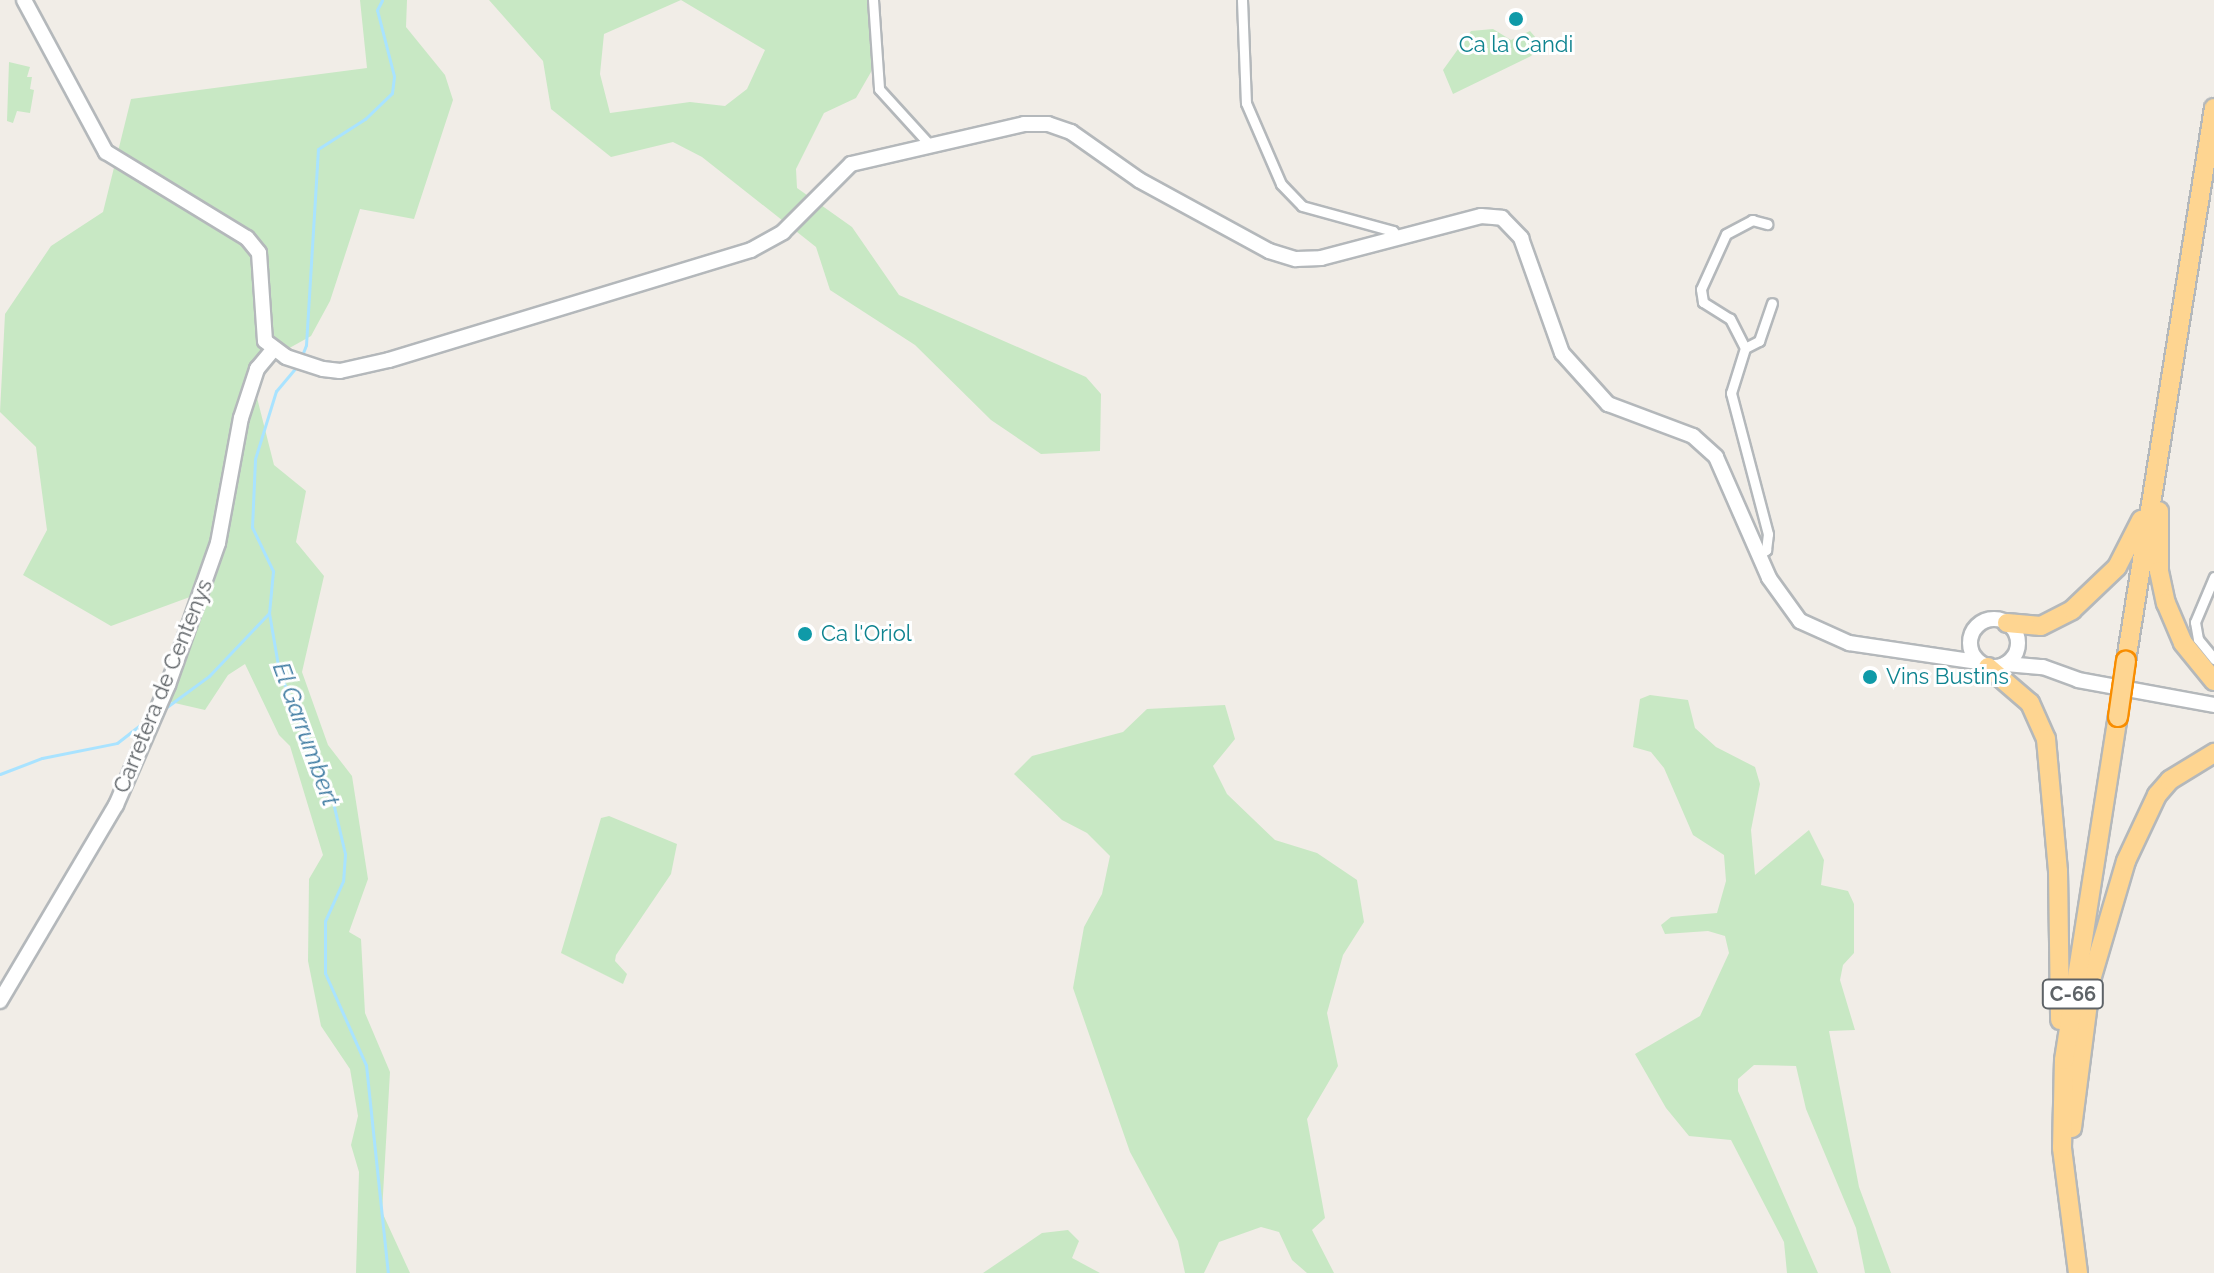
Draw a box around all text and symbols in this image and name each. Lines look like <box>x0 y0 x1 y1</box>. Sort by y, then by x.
marker: Ca la Candi <box>1507 10 1525 28</box>
place label: Ca la Candi <box>1459 32 1573 58</box>
street label: Carretera de Centenys <box>108 575 218 797</box>
place label: Ca l'Oriol <box>821 621 912 647</box>
marker: Ca l'Oriol <box>796 625 814 643</box>
water label: El Garrumbert <box>267 658 345 810</box>
place label: Vins Bustins <box>1886 664 2009 690</box>
marker: Vins Bustins <box>1861 668 1879 686</box>
road number: C-66 <box>2041 978 2105 1010</box>

